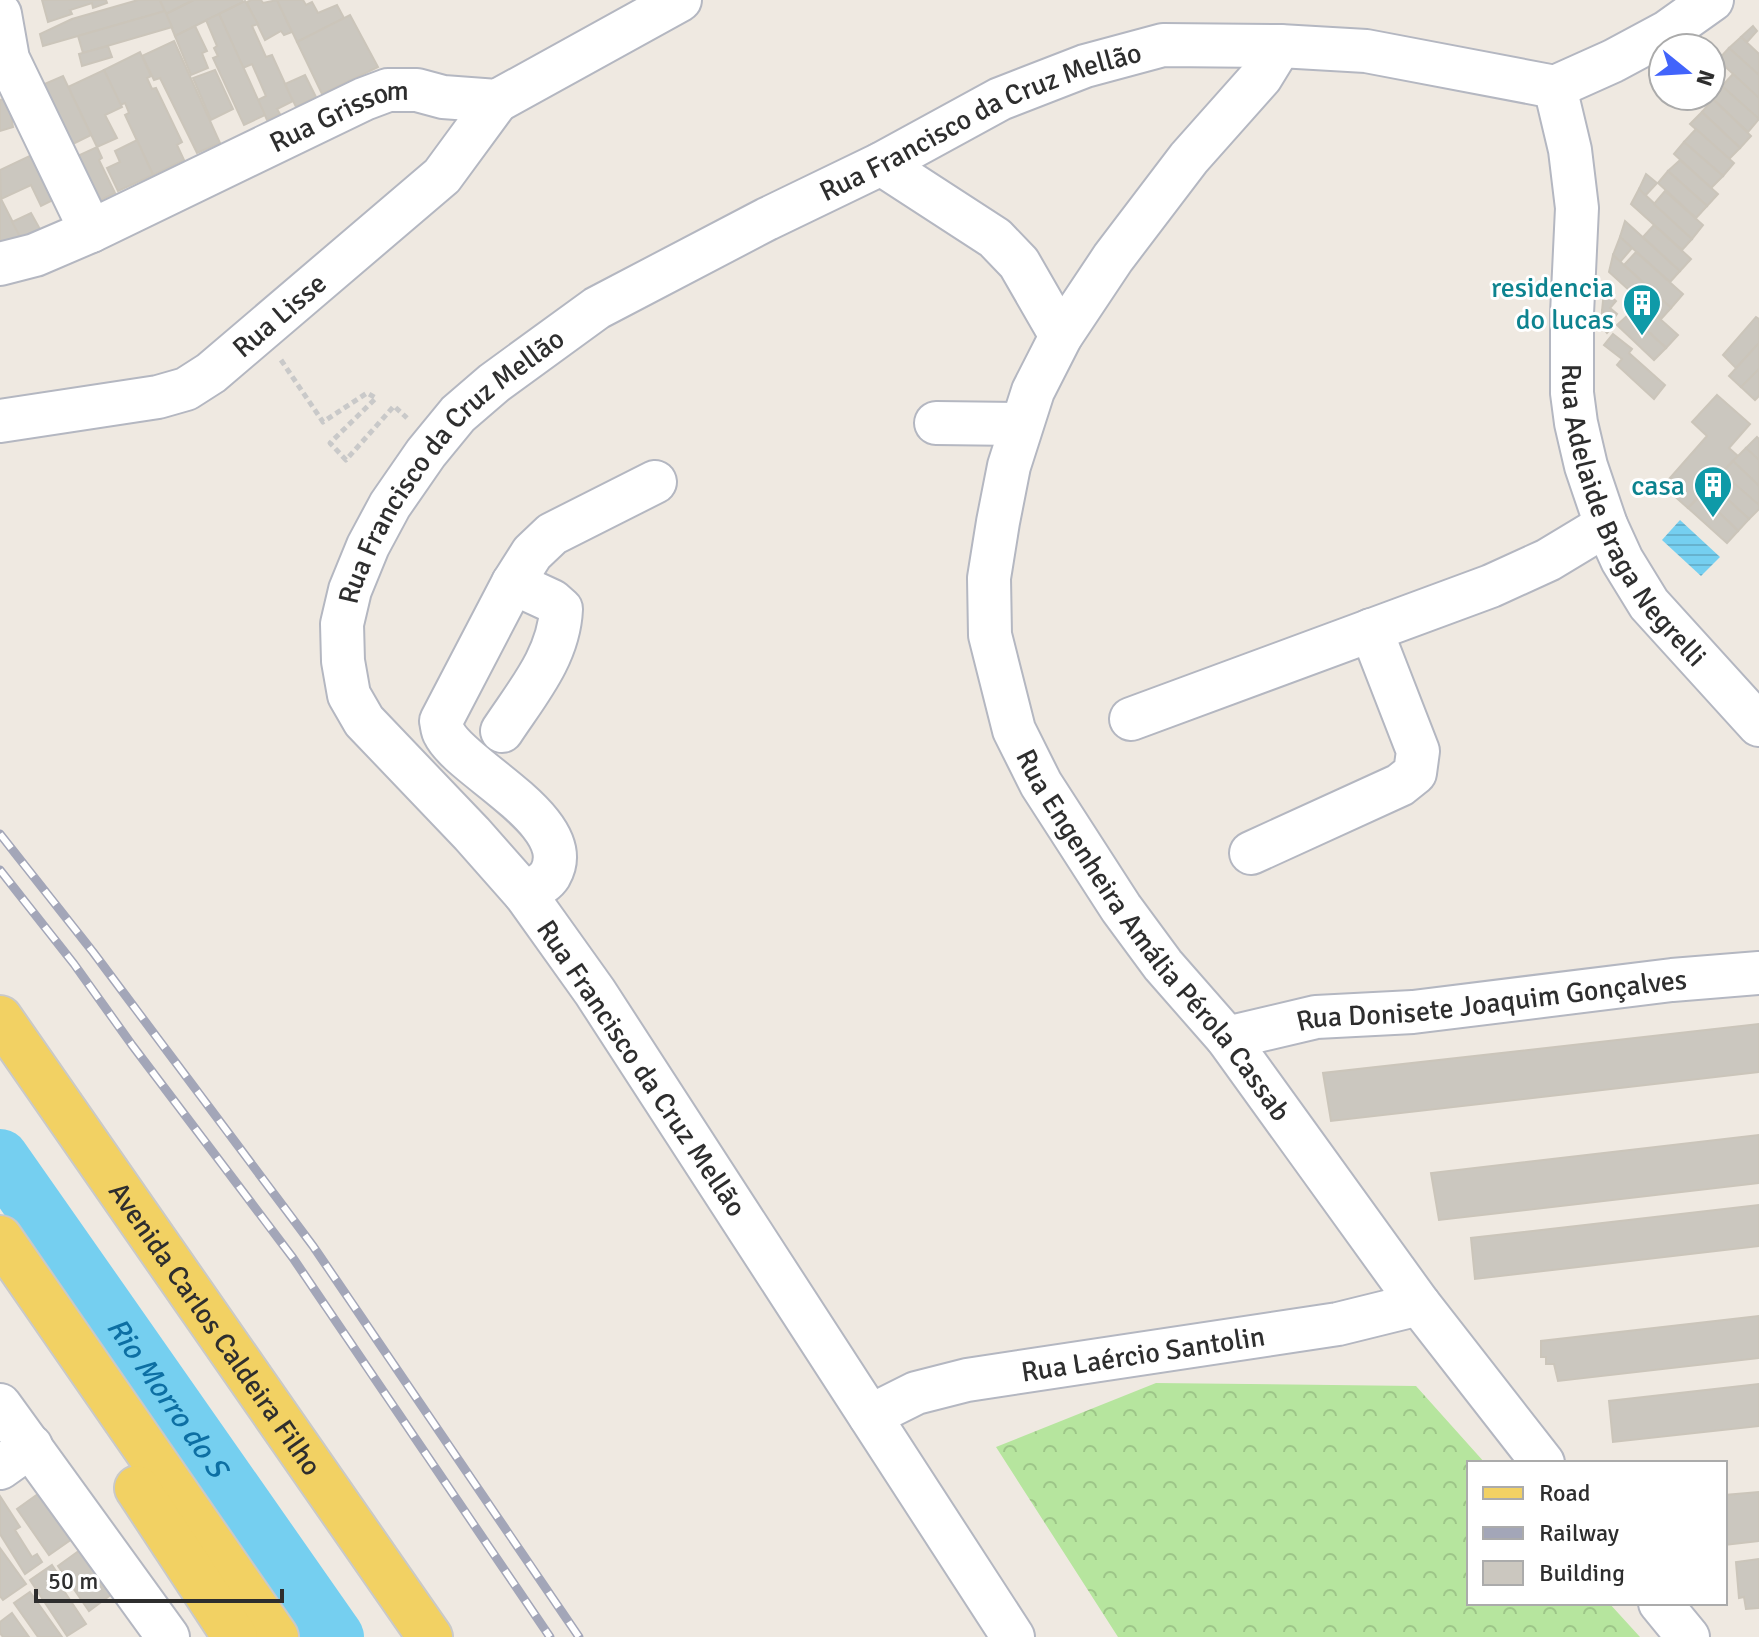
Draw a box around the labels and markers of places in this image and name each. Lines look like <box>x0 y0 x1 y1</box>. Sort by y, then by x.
place label: residencia do lucas <box>1491 271 1614 337</box>
building icon: residencia do lucas <box>1621 282 1663 337</box>
building icon: casa <box>1692 464 1734 519</box>
place label: casa <box>1631 469 1685 503</box>

